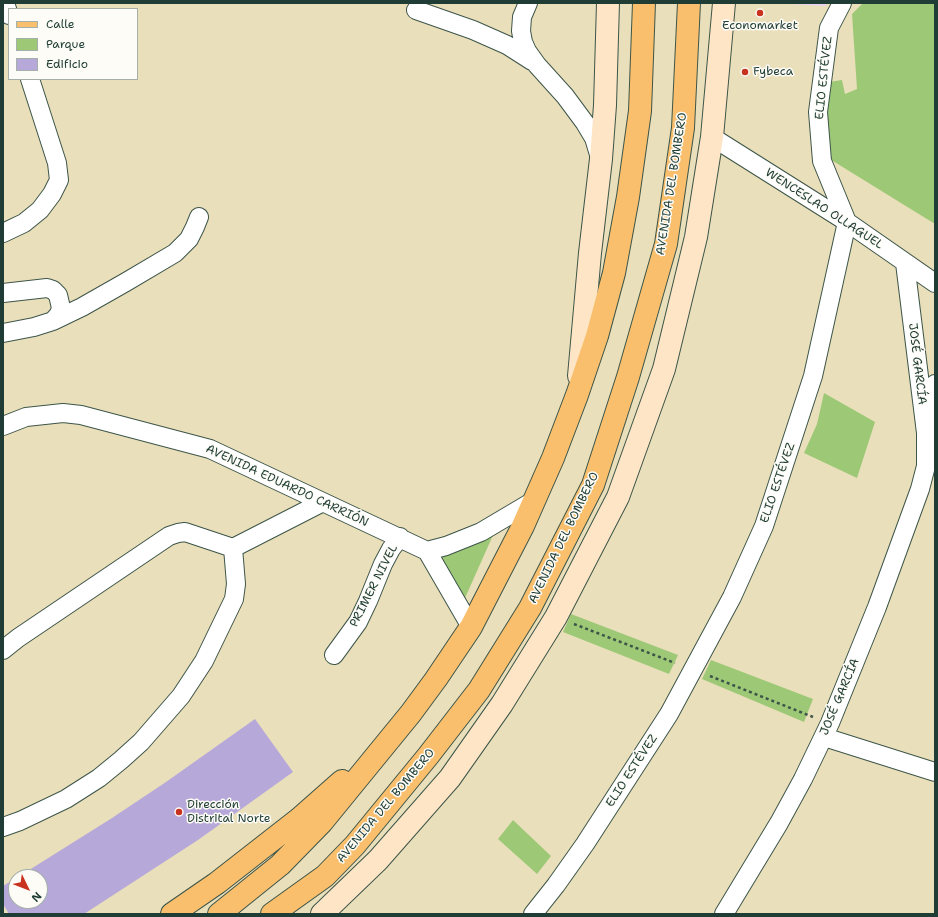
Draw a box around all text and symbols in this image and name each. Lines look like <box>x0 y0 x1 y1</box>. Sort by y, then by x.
legend <box>8 8 138 80</box>
marker: Economarket <box>755 8 765 18</box>
text: Calle <box>46 16 75 32</box>
place label: Economarket <box>722 19 798 33</box>
text: Parque <box>46 36 85 52</box>
street label: ELIO ESTÉVEZ <box>812 36 836 120</box>
text: Edificio <box>46 56 88 72</box>
place label: Fybeca <box>753 65 793 79</box>
marker: Fybeca <box>740 67 750 77</box>
street label: AVENIDA DEL BOMBERO <box>654 112 690 256</box>
street label: WENCESLAO OLLAGUEL <box>762 165 886 253</box>
street label: JOSÉ GARCÍA <box>905 322 929 406</box>
street label: ELIO ESTÉVEZ <box>758 441 798 525</box>
street label: AVENIDA EDUARDO CARRIÓN <box>203 442 371 530</box>
street label: AVENIDA DEL BOMBERO <box>526 470 602 606</box>
street label: PRIMER NIVEL <box>347 542 401 630</box>
street label: JOSÉ GARCÍA <box>817 656 863 738</box>
street label: ELIO ESTÉVEZ <box>603 732 661 810</box>
street label: AVENIDA DEL BOMBERO <box>334 746 438 866</box>
place label: Dirección Distrital Norte <box>187 798 271 826</box>
marker: Dirección Distrital Norte <box>174 807 184 817</box>
north arrow <box>8 869 48 909</box>
text: N <box>28 889 45 905</box>

